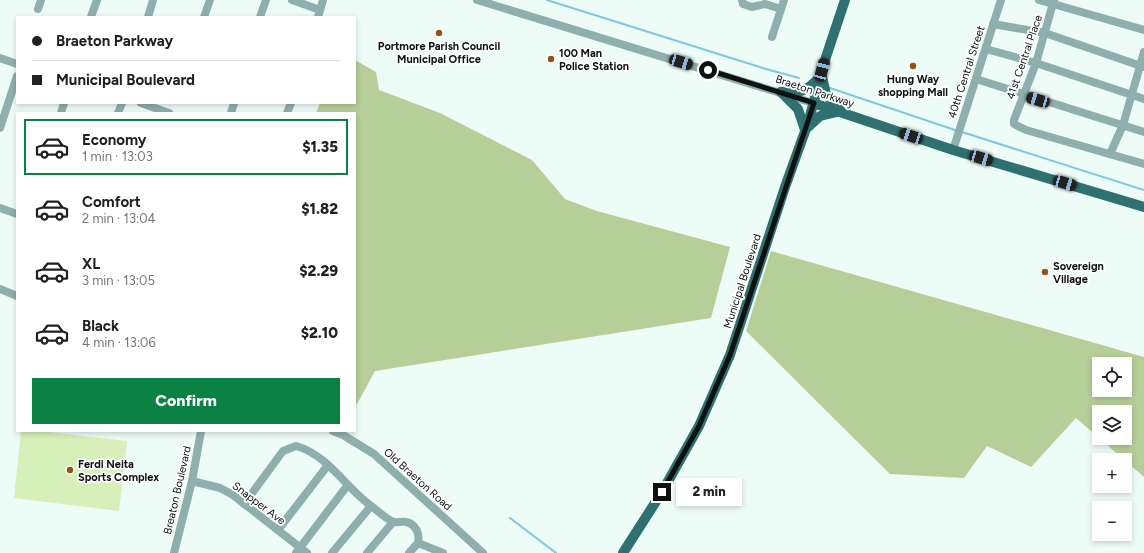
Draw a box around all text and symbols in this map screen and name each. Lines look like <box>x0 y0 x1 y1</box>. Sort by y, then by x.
street label: 41st Central Place <box>1004 13 1045 101</box>
street label: 40th Central Street <box>945 24 988 120</box>
marker: Portmore Parish Council Municipal Office <box>434 28 444 38</box>
text: Braeton Parkway <box>56 32 173 50</box>
place label: Portmore Parish Council Municipal Office <box>378 40 500 66</box>
place label: 100 Man Police Station <box>559 47 629 73</box>
car <box>668 53 694 71</box>
marker: 100 Man Police Station <box>546 54 556 64</box>
car <box>813 57 831 83</box>
route start <box>699 61 717 79</box>
marker: Hung Way shopping Mall <box>908 61 918 71</box>
text: Municipal Boulevard <box>56 71 195 89</box>
street label: Braeton Parkway <box>774 73 856 110</box>
place label: Hung Way shopping Mall <box>878 73 948 99</box>
car <box>1025 91 1051 109</box>
car <box>898 127 924 145</box>
icon: car <box>34 129 70 165</box>
text: Economy <box>82 131 147 149</box>
text: $1.35 <box>302 138 338 156</box>
text: 1 min · 13:03 <box>82 149 153 164</box>
car <box>968 149 994 167</box>
car <box>1052 174 1078 192</box>
icon: car <box>34 191 70 227</box>
text: Comfort <box>82 193 141 211</box>
text: $1.82 <box>301 200 338 218</box>
text: 2 min · 13:04 <box>82 211 156 226</box>
street label: Municipal Boulevard <box>721 232 764 330</box>
icon: car <box>34 253 70 289</box>
text: XL <box>82 255 100 273</box>
place label: Sovereign Village <box>1053 260 1104 286</box>
text: $2.29 <box>299 262 338 280</box>
marker: Sovereign Village <box>1040 267 1050 277</box>
text: 3 min · 13:05 <box>82 273 155 288</box>
icon: car <box>34 315 70 351</box>
text: Black <box>82 317 119 335</box>
text: $2.10 <box>301 324 338 342</box>
text: 4 min · 13:06 <box>82 335 156 350</box>
map controls <box>1092 357 1132 541</box>
button: locate <box>1092 357 1132 397</box>
button: Confirm <box>32 378 340 424</box>
button: layers <box>1092 405 1132 445</box>
street label: Breaton Boulevard <box>161 445 194 536</box>
street label: Old Braeton Road <box>381 445 454 513</box>
button: + <box>1092 453 1132 493</box>
place label: Ferdi Neita Sports Complex <box>78 458 159 484</box>
marker: Ferdi Neita Sports Complex <box>65 465 75 475</box>
callout: 2 min <box>676 478 742 506</box>
street label: Snapper Ave <box>230 479 288 528</box>
route end <box>653 483 671 501</box>
text: 2 min <box>692 484 726 499</box>
button: − <box>1092 501 1132 541</box>

